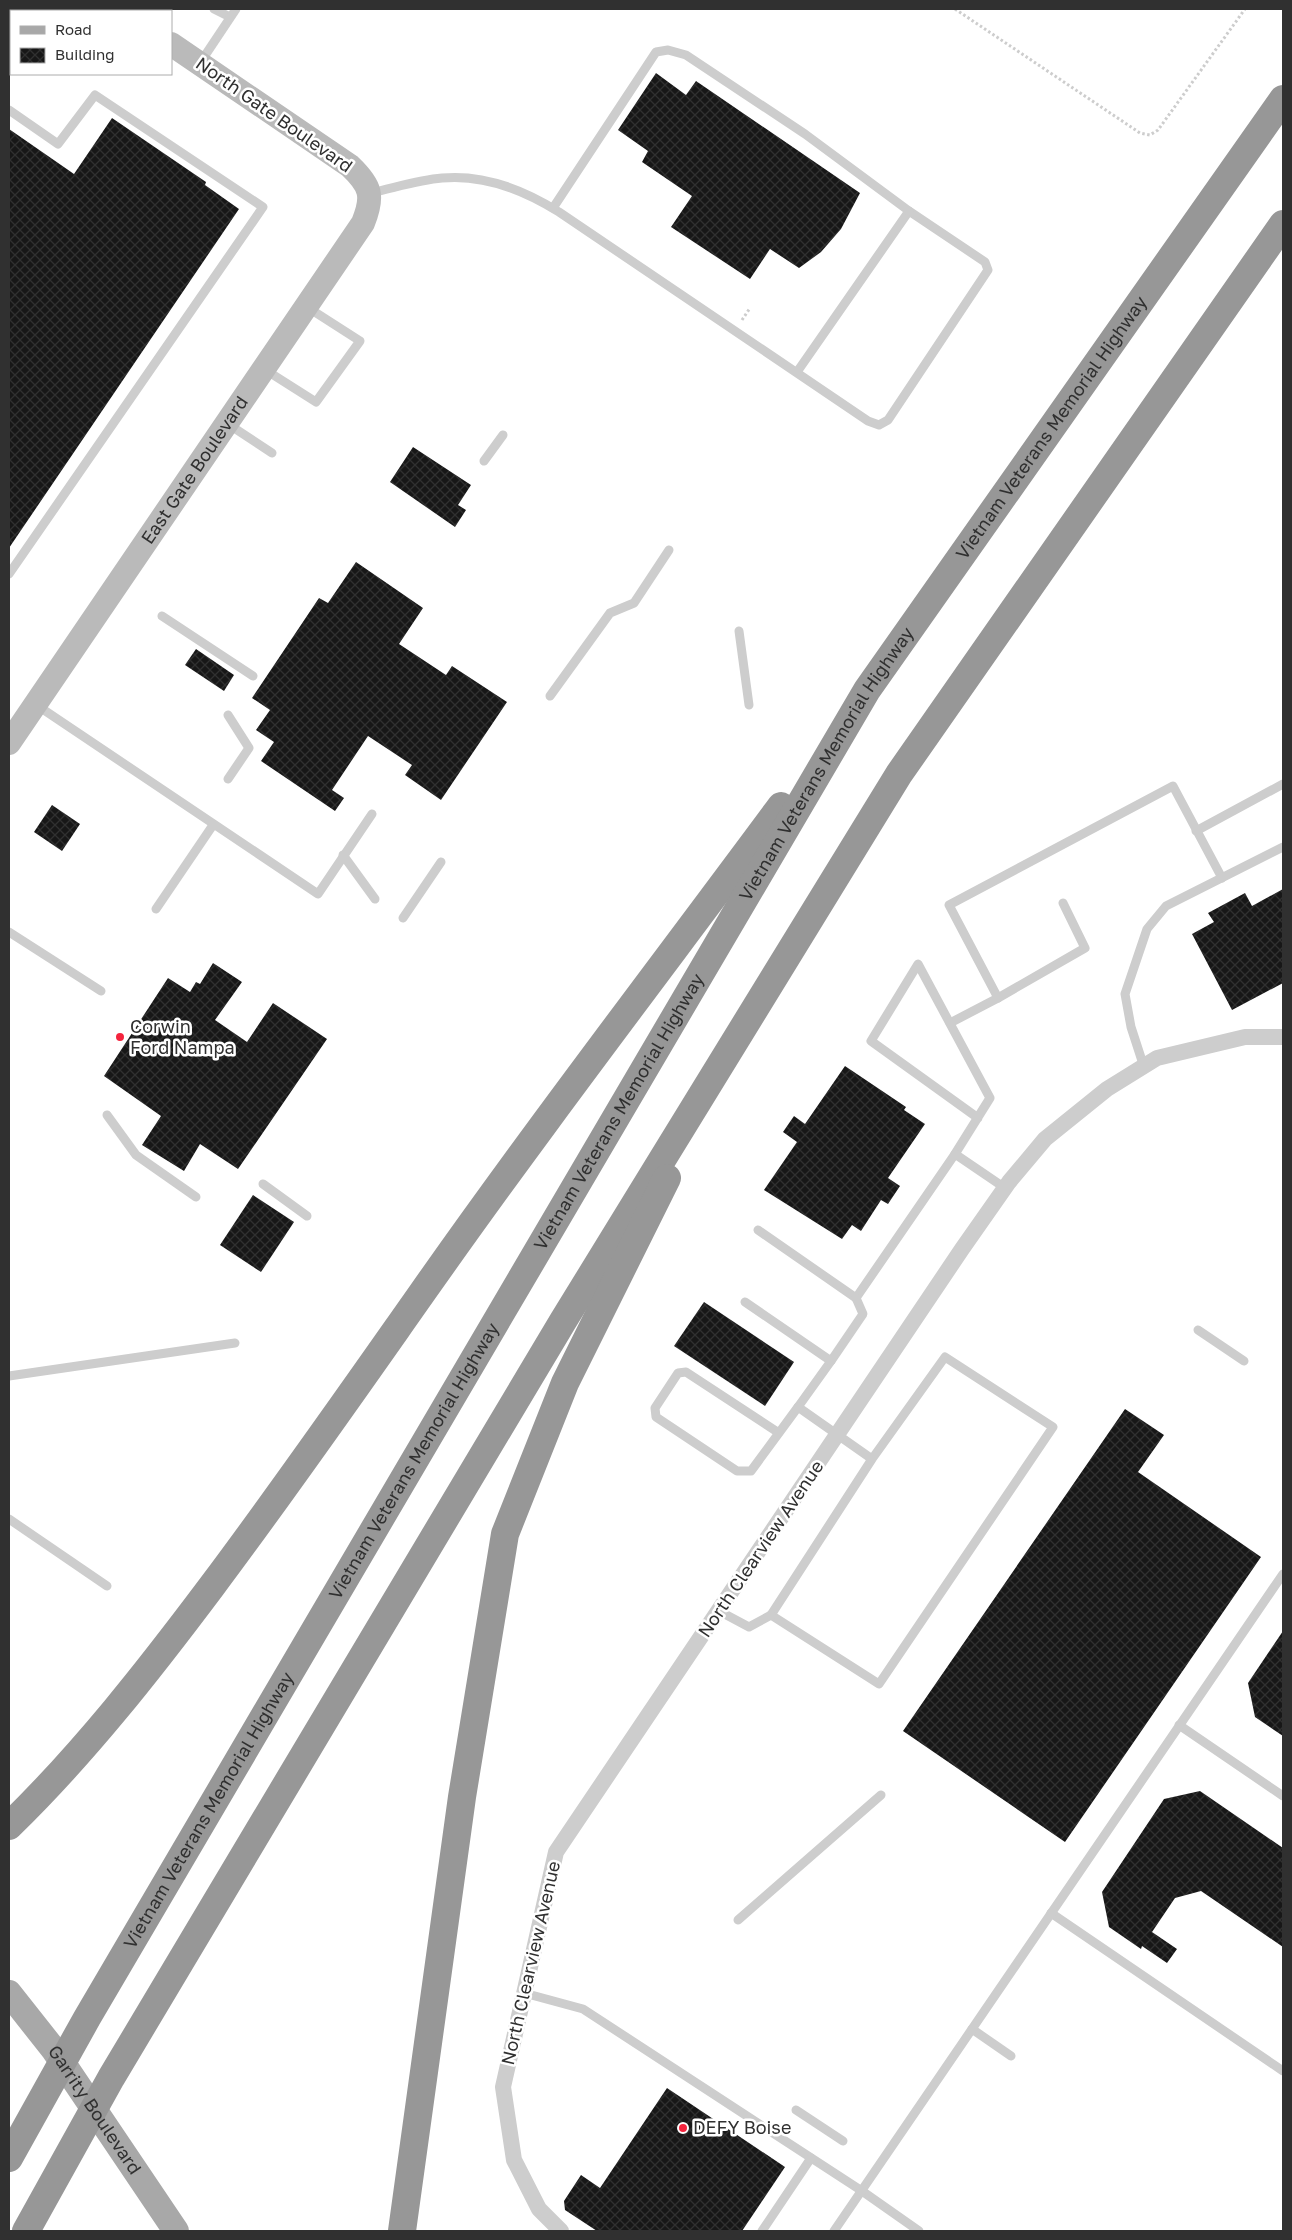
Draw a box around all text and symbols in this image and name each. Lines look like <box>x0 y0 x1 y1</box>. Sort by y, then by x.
legend <box>10 10 172 75</box>
text: Road <box>55 20 92 38</box>
text: Building <box>55 45 115 63</box>
street label: North Gate Boulevard <box>192 52 357 177</box>
street label: Vietnam Veterans Memorial Highway <box>950 291 1151 563</box>
street label: East Gate Boulevard <box>136 391 252 548</box>
street label: Vietnam Veterans Memorial Highway <box>734 622 918 905</box>
street label: Vietnam Veterans Memorial Highway <box>529 969 708 1254</box>
place label: Corwin Ford Nampa <box>130 1015 235 1058</box>
marker: Corwin Ford Nampa <box>114 1031 126 1043</box>
street label: Vietnam Veterans Memorial Highway <box>323 1318 503 1603</box>
street label: North Clearview Avenue <box>693 1456 828 1641</box>
street label: Vietnam Veterans Memorial Highway <box>118 1668 298 1952</box>
street label: North Clearview Avenue <box>496 1859 564 2067</box>
street label: Garrity Boulevard <box>44 2041 147 2178</box>
place label: DEFY Boise <box>693 2116 791 2138</box>
marker: DEFY Boise <box>677 2122 689 2134</box>

